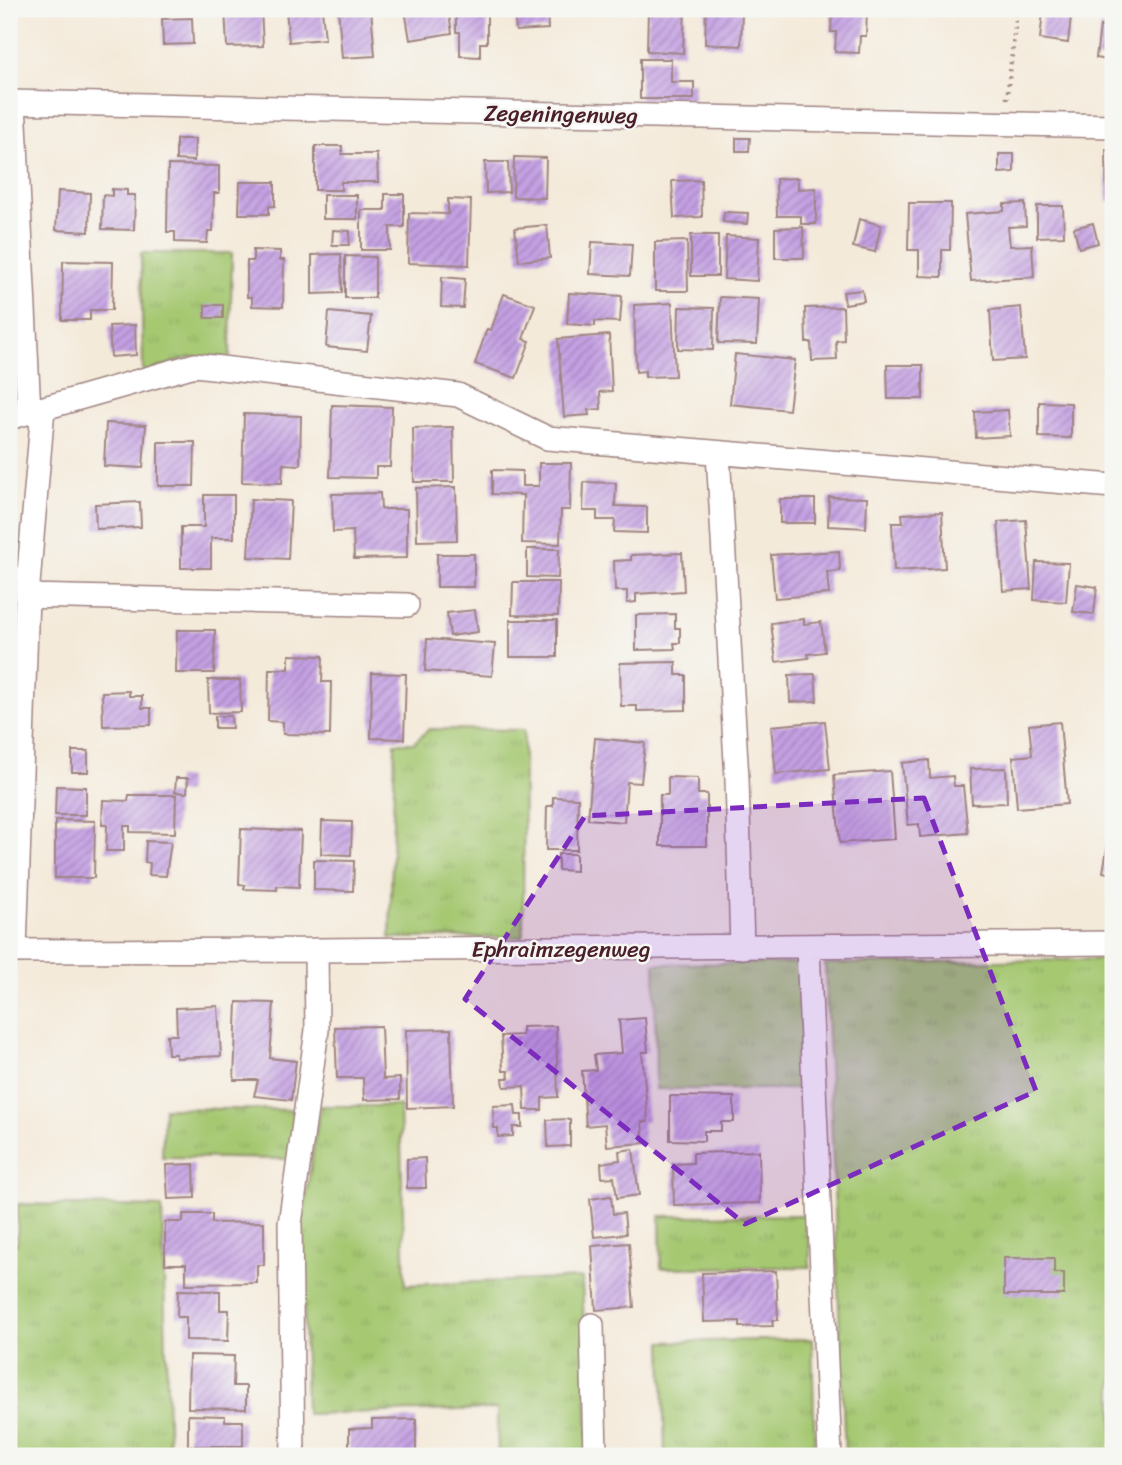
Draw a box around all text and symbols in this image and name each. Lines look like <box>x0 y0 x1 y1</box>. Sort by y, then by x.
street label: Zegeningenweg <box>484 93 639 136</box>
street label: Ephraimzegenweg <box>471 929 651 970</box>

